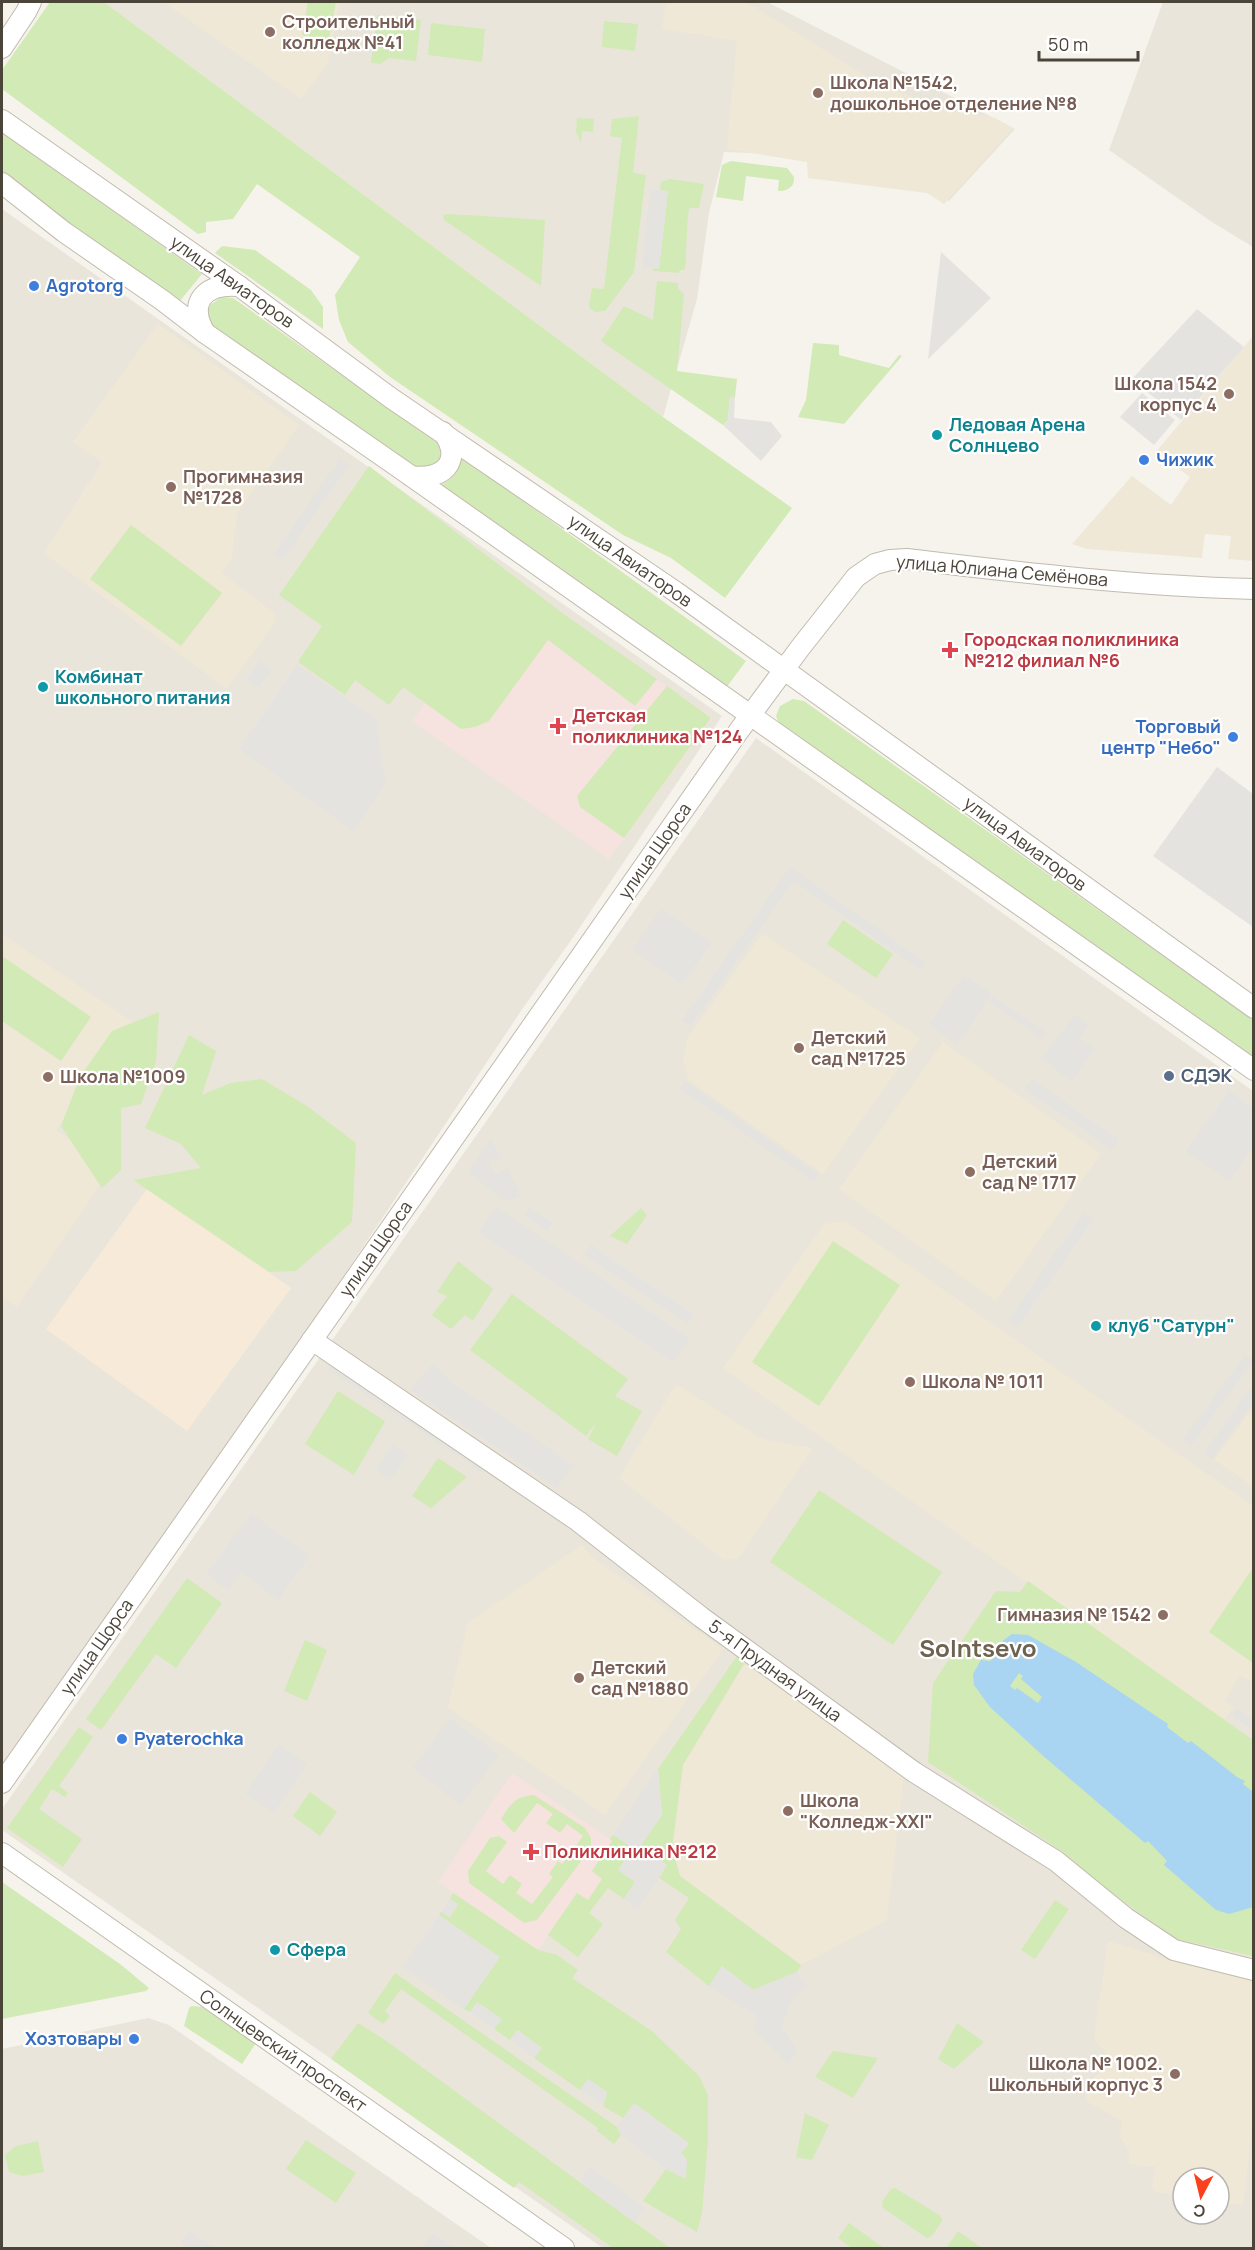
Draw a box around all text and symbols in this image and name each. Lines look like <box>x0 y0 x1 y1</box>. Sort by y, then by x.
place label: Строительный колледж №41 <box>282 9 415 54</box>
scale bar <box>1039 24 1138 62</box>
marker: Строительный колледж №41 <box>263 25 277 39</box>
text: 50 m <box>1048 32 1088 56</box>
place label: Школа №1542, дошкольное отделение №8 <box>830 70 1077 115</box>
marker: Школа №1542, дошкольное отделение №8 <box>811 86 825 100</box>
street label: улица Авиаторов <box>166 229 300 333</box>
place label: Agrotorg <box>46 273 124 297</box>
marker: Agrotorg <box>27 279 41 293</box>
place label: Школа 1542 корпус 4 <box>1114 371 1217 416</box>
marker: Школа 1542 корпус 4 <box>1222 387 1236 401</box>
place label: Ледовая Арена Солнцево <box>949 412 1085 457</box>
marker: Ледовая Арена Солнцево <box>930 428 944 442</box>
place label: Чижик <box>1156 447 1215 471</box>
marker: Чижик <box>1137 453 1151 467</box>
place label: Прогимназия №1728 <box>183 464 303 509</box>
marker: Прогимназия №1728 <box>164 480 178 494</box>
street label: улица Авиаторов <box>564 508 698 612</box>
street label: улица Юлиана Семёнова <box>895 549 1109 591</box>
place label: Городская поликлиника №212 филиал №6 <box>964 627 1179 672</box>
marker: Городская поликлиника №212 филиал №6 <box>941 641 959 659</box>
place label: Комбинат школьного питания <box>55 664 230 709</box>
marker: Комбинат школьного питания <box>36 680 50 694</box>
place label: Детская поликлиника №124 <box>572 703 743 748</box>
place label: Торговый центр "Небо" <box>1101 714 1221 759</box>
marker: Детская поликлиника №124 <box>549 717 567 735</box>
marker: Торговый центр "Небо" <box>1226 730 1240 744</box>
street label: улица Авиаторов <box>959 790 1092 896</box>
street label: улица Щорса <box>612 798 696 903</box>
place label: Детский сад №1725 <box>811 1025 906 1070</box>
marker: Детский сад №1725 <box>792 1041 806 1055</box>
place label: СДЭК <box>1181 1063 1232 1087</box>
place label: Школа №1009 <box>60 1064 186 1088</box>
marker: СДЭК <box>1162 1069 1176 1083</box>
marker: Школа №1009 <box>41 1070 55 1084</box>
place label: Детский сад № 1717 <box>982 1149 1077 1194</box>
marker: Детский сад № 1717 <box>963 1165 977 1179</box>
street label: улица Щорса <box>333 1196 417 1301</box>
place label: клуб "Сатурн" <box>1108 1313 1235 1337</box>
marker: клуб "Сатурн" <box>1089 1319 1103 1333</box>
place label: Школа № 1011 <box>922 1369 1044 1393</box>
marker: Школа № 1011 <box>903 1375 917 1389</box>
street label: улица Щорса <box>54 1594 138 1699</box>
place label: Гимназия № 1542 <box>997 1602 1151 1626</box>
marker: Гимназия № 1542 <box>1156 1608 1170 1622</box>
street label: 5-я Прудная улица <box>704 1614 847 1727</box>
district label: Solntsevo <box>919 1631 1037 1664</box>
place label: Детский сад №1880 <box>591 1655 689 1700</box>
marker: Детский сад №1880 <box>572 1671 586 1685</box>
place label: Pyaterochka <box>134 1726 244 1750</box>
marker: Pyaterochka <box>115 1732 129 1746</box>
place label: Школа "Колледж-XXI" <box>800 1788 933 1833</box>
marker: Школа "Колледж-XXI" <box>781 1804 795 1818</box>
place label: Поликлиника №212 <box>544 1839 717 1863</box>
marker: Поликлиника №212 <box>522 1843 540 1861</box>
place label: Сфера <box>287 1937 346 1961</box>
marker: Сфера <box>268 1943 282 1957</box>
street label: Солнцевский проспект <box>195 1983 372 2117</box>
place label: Хозтовары <box>25 2026 122 2050</box>
marker: Хозтовары <box>127 2032 141 2046</box>
place label: Школа № 1002. Школьный корпус 3 <box>989 2051 1163 2096</box>
marker: Школа № 1002. Школьный корпус 3 <box>1168 2067 1182 2081</box>
north arrow <box>1171 2166 1231 2226</box>
text: С <box>1192 2199 1206 2223</box>

